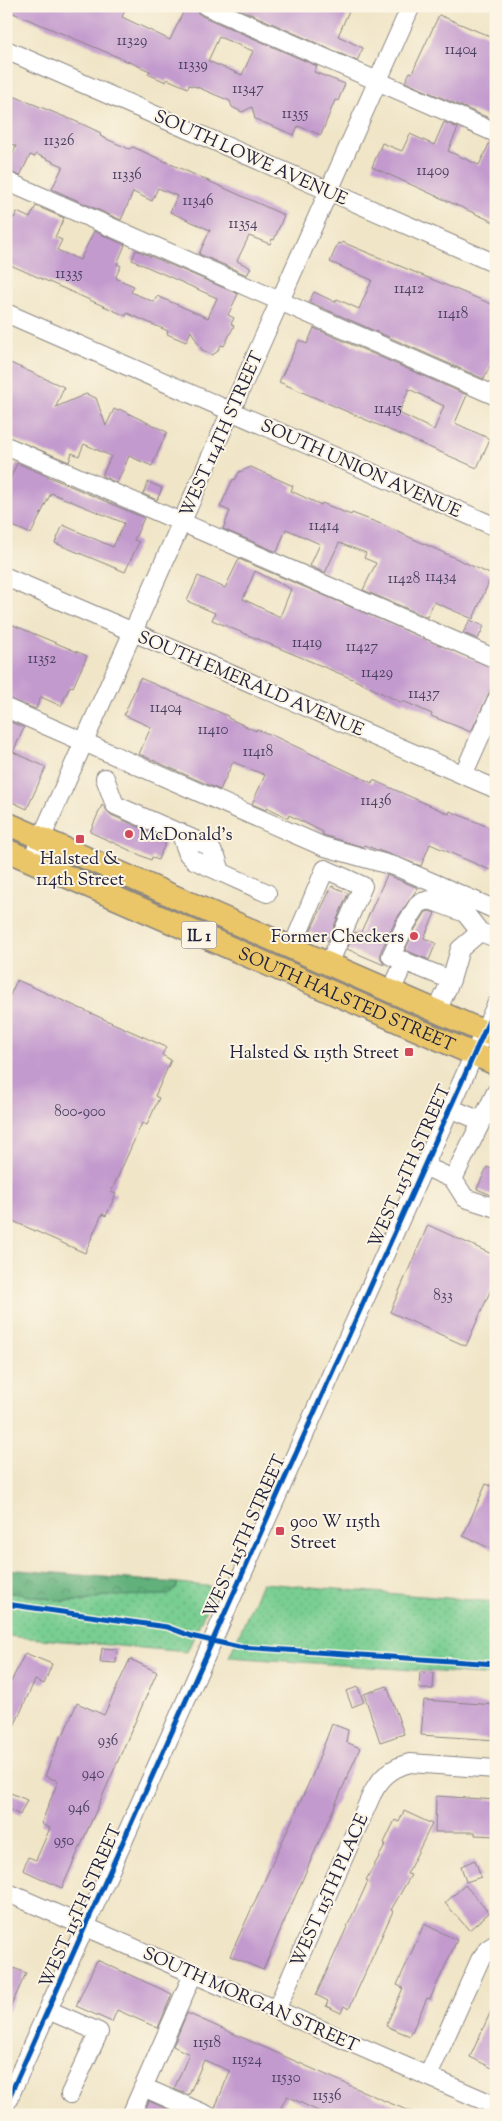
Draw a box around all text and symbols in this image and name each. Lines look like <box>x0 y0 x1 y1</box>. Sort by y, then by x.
house number: 11329 <box>117 31 147 52</box>
house number: 11404 <box>445 40 478 61</box>
house number: 11339 <box>178 55 208 76</box>
house number: 11347 <box>232 79 264 100</box>
street label: SOUTH LOWE AVENUE <box>149 104 351 213</box>
house number: 11355 <box>282 104 308 125</box>
house number: 11326 <box>44 131 74 152</box>
house number: 11409 <box>417 161 449 182</box>
house number: 11336 <box>112 165 142 186</box>
house number: 11346 <box>182 191 214 212</box>
house number: 11354 <box>229 214 258 235</box>
house number: 11335 <box>55 264 83 285</box>
house number: 11412 <box>394 279 424 300</box>
house number: 11418 <box>438 304 468 325</box>
street label: WEST 114TH STREET <box>175 347 271 522</box>
house number: 11415 <box>374 399 402 420</box>
street label: SOUTH UNION AVENUE <box>256 414 465 526</box>
house number: 11414 <box>309 516 340 537</box>
house number: 11434 <box>425 567 457 588</box>
house number: 11428 <box>388 569 420 590</box>
street label: SOUTH EMERALD AVENUE <box>133 625 368 744</box>
house number: 11419 <box>292 633 322 654</box>
house number: 11427 <box>346 637 379 658</box>
house number: 11352 <box>28 649 56 670</box>
house number: 11429 <box>361 663 393 684</box>
house number: 11437 <box>408 684 440 705</box>
house number: 11404 <box>150 698 183 719</box>
house number: 11410 <box>198 720 228 741</box>
house number: 11418 <box>243 742 273 763</box>
house number: 11436 <box>360 791 392 812</box>
place label: McDonald's <box>139 823 233 849</box>
marker: McDonald's <box>123 828 135 840</box>
marker: Halsted & 114th Street <box>74 833 86 845</box>
place label: Halsted & 114th Street <box>36 847 124 894</box>
road number: IL 1 <box>182 922 216 948</box>
place label: Former Checkers <box>271 925 404 951</box>
marker: Former Checkers <box>408 930 420 942</box>
street label: SOUTH HALSTED STREET <box>234 942 459 1060</box>
place label: Halsted & 115th Street <box>230 1041 399 1067</box>
marker: Halsted & 115th Street <box>403 1046 415 1058</box>
street label: WEST 115TH STREET <box>363 1081 459 1253</box>
house number: 800-900 <box>54 1102 106 1123</box>
house number: 833 <box>433 1286 453 1307</box>
street label: WEST 115TH STREET <box>198 1451 294 1623</box>
place label: 900 W 115th Street <box>290 1510 381 1557</box>
marker: 900 W 115th Street <box>274 1525 286 1537</box>
house number: 936 <box>98 1731 118 1752</box>
house number: 940 <box>82 1764 104 1785</box>
house number: 946 <box>68 1798 90 1819</box>
street label: WEST 115TH PLACE <box>285 1810 376 1972</box>
street label: WEST 115TH STREET <box>34 1821 130 1993</box>
house number: 950 <box>54 1831 74 1852</box>
street label: SOUTH MORGAN STREET <box>138 1941 363 2060</box>
house number: 11518 <box>193 2033 221 2054</box>
house number: 11524 <box>232 2050 262 2071</box>
house number: 11530 <box>271 2068 301 2089</box>
house number: 11536 <box>313 2086 341 2107</box>

